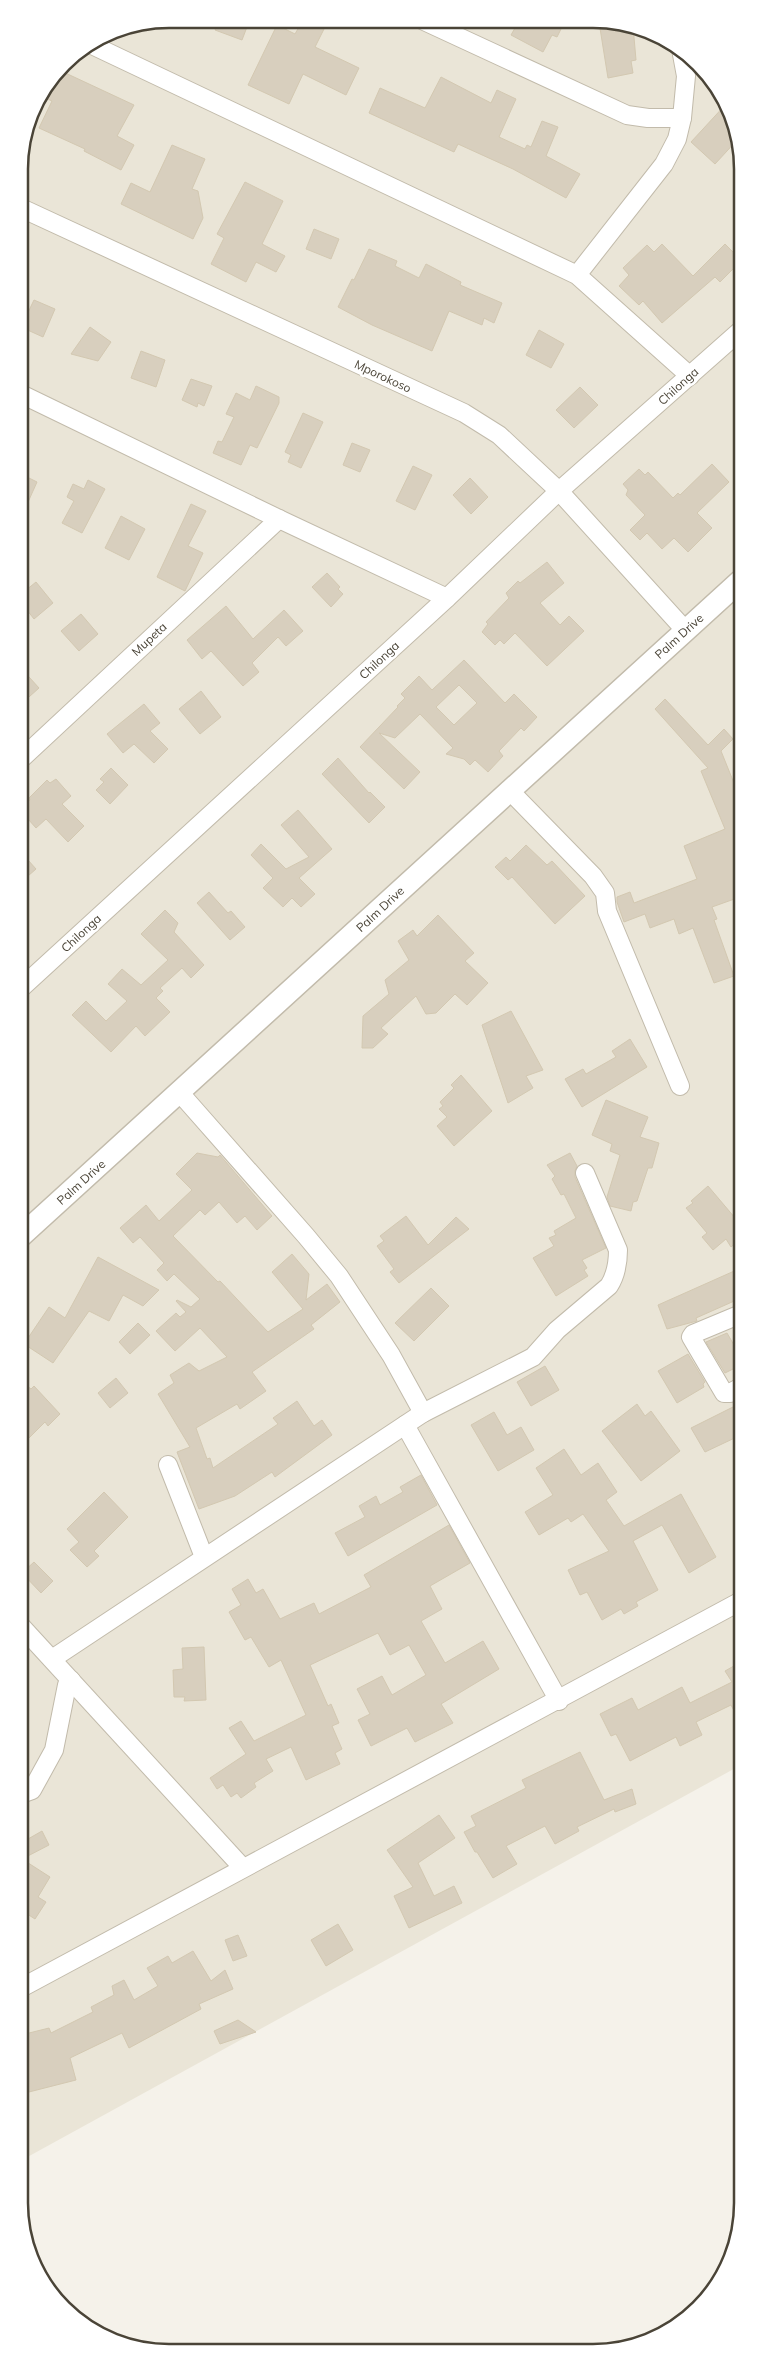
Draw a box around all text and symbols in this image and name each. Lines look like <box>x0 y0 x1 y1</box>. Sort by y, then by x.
street label: Mporokoso <box>352 356 414 396</box>
street label: Chilonga <box>655 364 701 408</box>
street label: Palm Drive <box>652 610 706 662</box>
street label: Mupeta <box>128 619 170 659</box>
street label: Chilonga <box>356 638 402 682</box>
street label: Palm Drive <box>353 883 407 935</box>
street label: Chilonga <box>58 911 104 955</box>
street label: Palm Drive <box>54 1156 108 1208</box>

